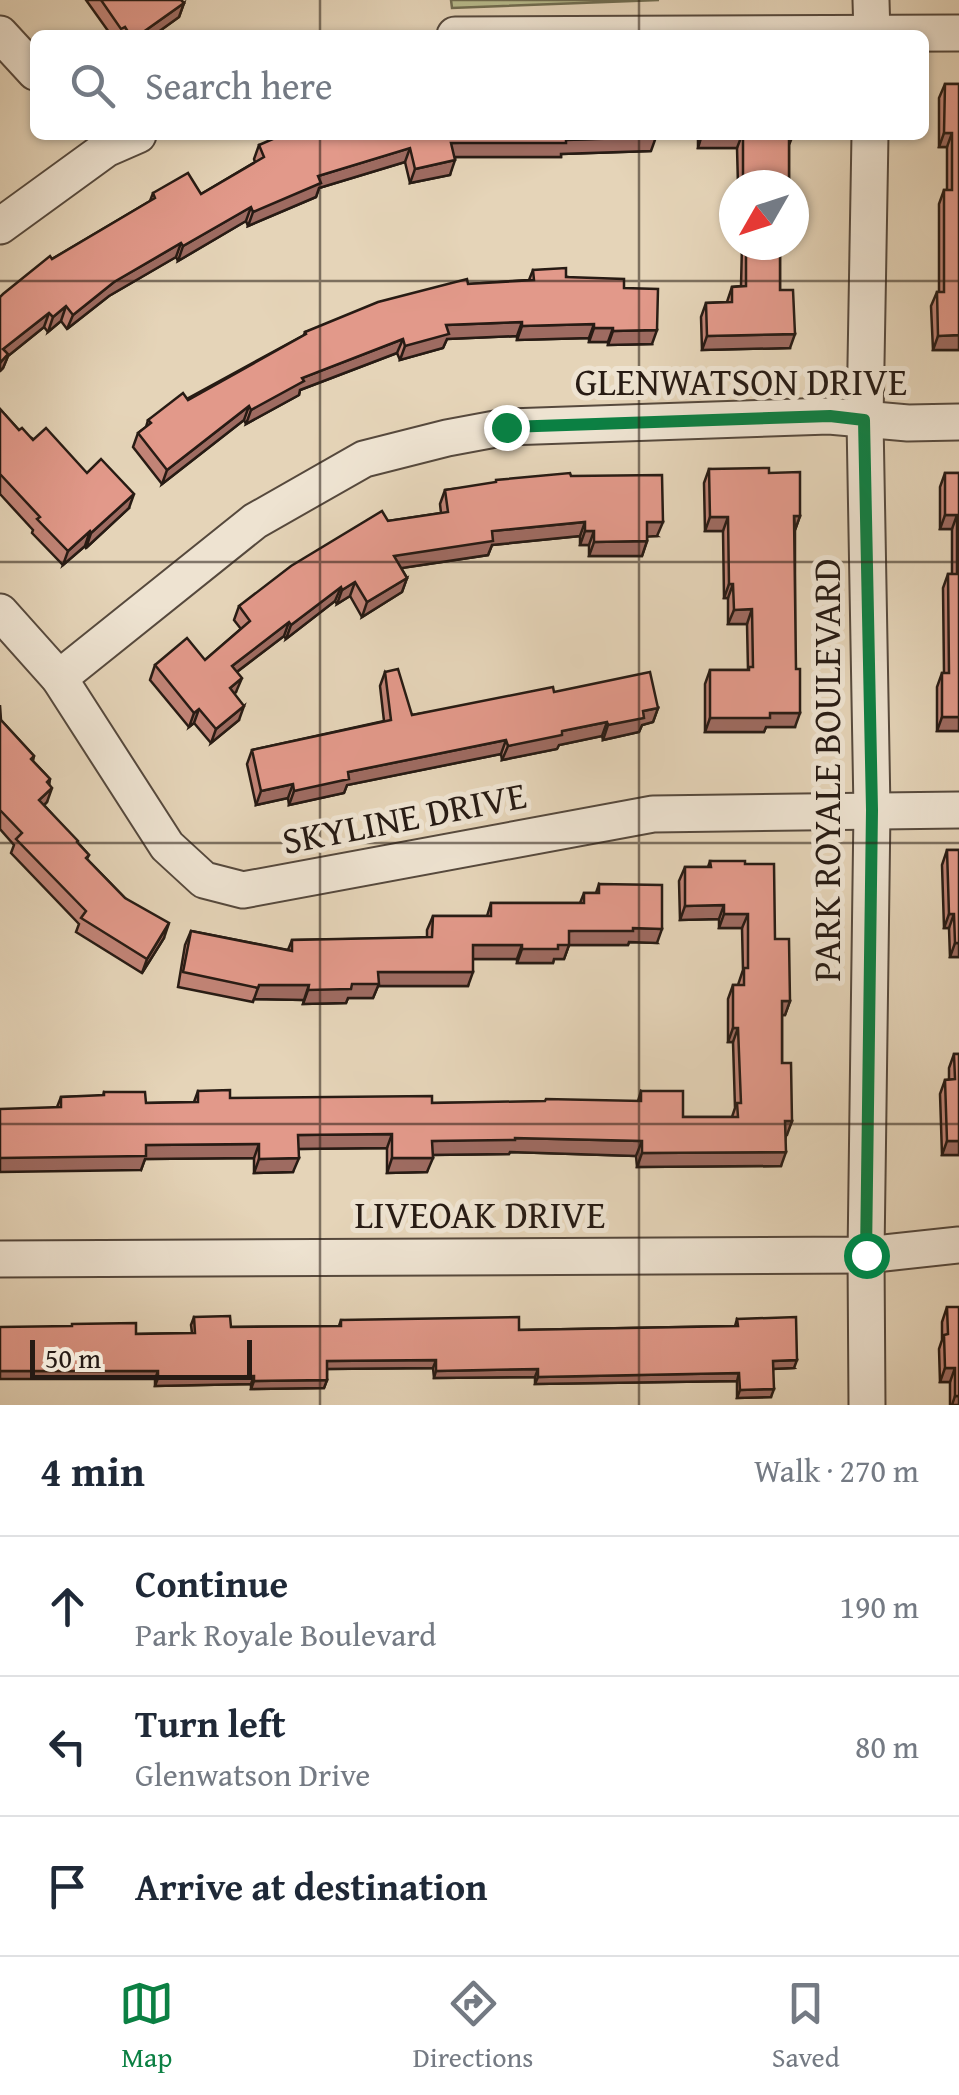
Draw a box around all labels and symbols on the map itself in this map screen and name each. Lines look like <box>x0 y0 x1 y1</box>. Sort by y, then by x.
north arrow <box>719 170 809 260</box>
street label: GLENWATSON DRIVE <box>575 353 907 409</box>
route end <box>484 405 530 451</box>
street label: PARK ROYALE BOULEVARD <box>798 558 854 982</box>
street label: SKYLINE DRIVE <box>277 766 531 868</box>
street label: LIVEOAK DRIVE <box>355 1186 605 1242</box>
route start <box>844 1233 890 1279</box>
scale bar <box>30 1335 252 1380</box>

